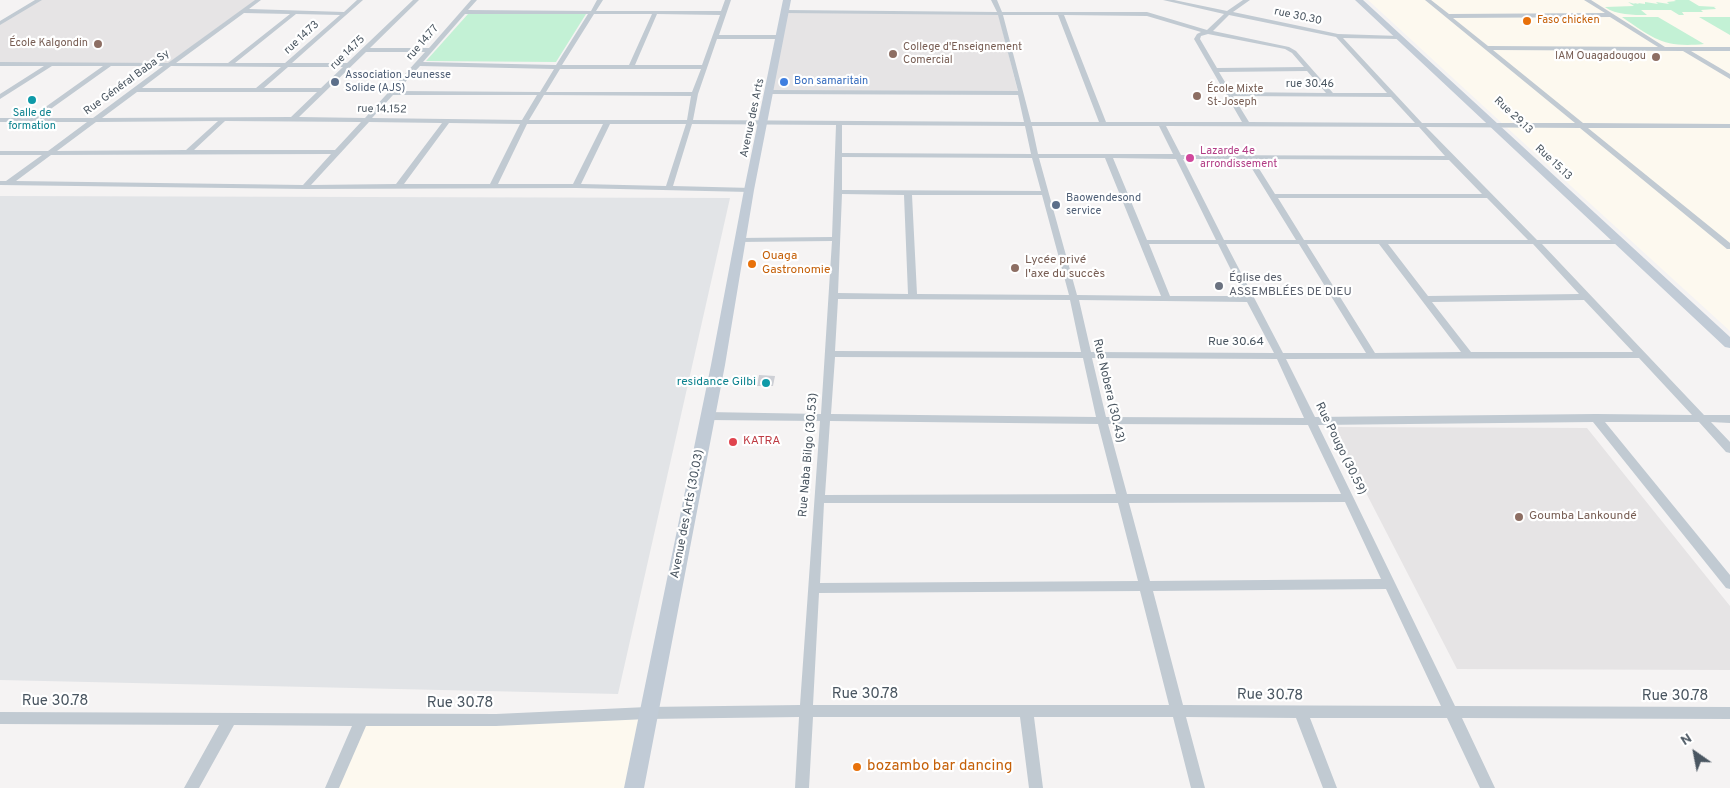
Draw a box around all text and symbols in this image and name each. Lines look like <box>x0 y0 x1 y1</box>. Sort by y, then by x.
street label: rue 30.30 <box>1273 6 1323 28</box>
place label: Faso chicken <box>1537 14 1600 28</box>
marker: Faso chicken <box>1521 15 1533 27</box>
street label: rue 14.73 <box>282 18 322 58</box>
street label: rue 14.77 <box>404 23 442 63</box>
street label: rue 14.75 <box>328 33 368 73</box>
place label: École Kalgondin <box>9 37 88 51</box>
marker: École Kalgondin <box>92 38 104 50</box>
place label: College d'Enseignement Comercial <box>903 41 1022 67</box>
street label: Rue Général Baba Sy <box>82 47 172 119</box>
marker: College d'Enseignement Comercial <box>887 48 899 60</box>
place label: IAM Ouagadougou <box>1555 50 1646 64</box>
marker: IAM Ouagadougou <box>1650 51 1662 63</box>
place label: Association Jeunesse Solide (AJS) <box>345 69 451 95</box>
place label: Bon samaritain <box>794 75 868 89</box>
marker: Association Jeunesse Solide (AJS) <box>329 76 341 88</box>
marker: Bon samaritain <box>778 76 790 88</box>
street label: Avenue des Arts <box>738 77 768 159</box>
street label: rue 30.46 <box>1286 78 1334 92</box>
place label: École Mixte St-Joseph <box>1207 83 1263 109</box>
marker: École Mixte St-Joseph <box>1191 90 1203 102</box>
marker: Salle de formation <box>26 94 38 106</box>
street label: Rue 29.13 <box>1491 95 1535 137</box>
street label: rue 14.152 <box>357 103 407 117</box>
place label: Salle de formation <box>8 107 56 133</box>
street label: Rue 15.13 <box>1532 143 1574 183</box>
place label: Lazarde 4e arrondissement <box>1200 145 1278 171</box>
marker: Lazarde 4e arrondissement <box>1184 152 1196 164</box>
place label: Baowendesond service <box>1066 192 1141 218</box>
marker: Baowendesond service <box>1050 199 1062 211</box>
place label: Ouaga Gastronomie <box>762 250 830 278</box>
place label: Lycée privé l'axe du succès <box>1025 254 1105 282</box>
marker: Ouaga Gastronomie <box>746 258 758 270</box>
marker: Lycée privé l'axe du succès <box>1009 262 1021 274</box>
place label: Église des ASSEMBLÉES DE DIEU <box>1229 272 1352 300</box>
marker: Église des ASSEMBLÉES DE DIEU <box>1213 280 1225 292</box>
street label: Rue 30.64 <box>1208 336 1264 350</box>
street label: Rue Nobera (30.43) <box>1089 338 1127 444</box>
place label: residance Gilbi <box>677 376 756 390</box>
marker: residance Gilbi <box>760 377 772 389</box>
street label: Rue Naba Bilgo (30.53) <box>796 392 822 518</box>
street label: Rue Pougo (30.59) <box>1311 400 1369 498</box>
place label: KATRA <box>743 435 780 449</box>
marker: KATRA <box>727 436 739 448</box>
street label: Avenue des Arts (30.03) <box>668 448 708 580</box>
place label: Goumba Lankoundé <box>1529 510 1637 524</box>
marker: Goumba Lankoundé <box>1513 511 1525 523</box>
street label: Rue 30.78 <box>832 686 898 704</box>
street label: Rue 30.78 <box>1237 686 1303 706</box>
street label: Rue 30.78 <box>1642 688 1708 706</box>
street label: Rue 30.78 <box>22 693 88 711</box>
street label: Rue 30.78 <box>427 695 493 713</box>
north arrow <box>1670 728 1720 778</box>
text: N <box>1678 730 1695 750</box>
place label: bozambo bar dancing <box>867 758 1013 776</box>
marker: bozambo bar dancing <box>851 761 863 773</box>

